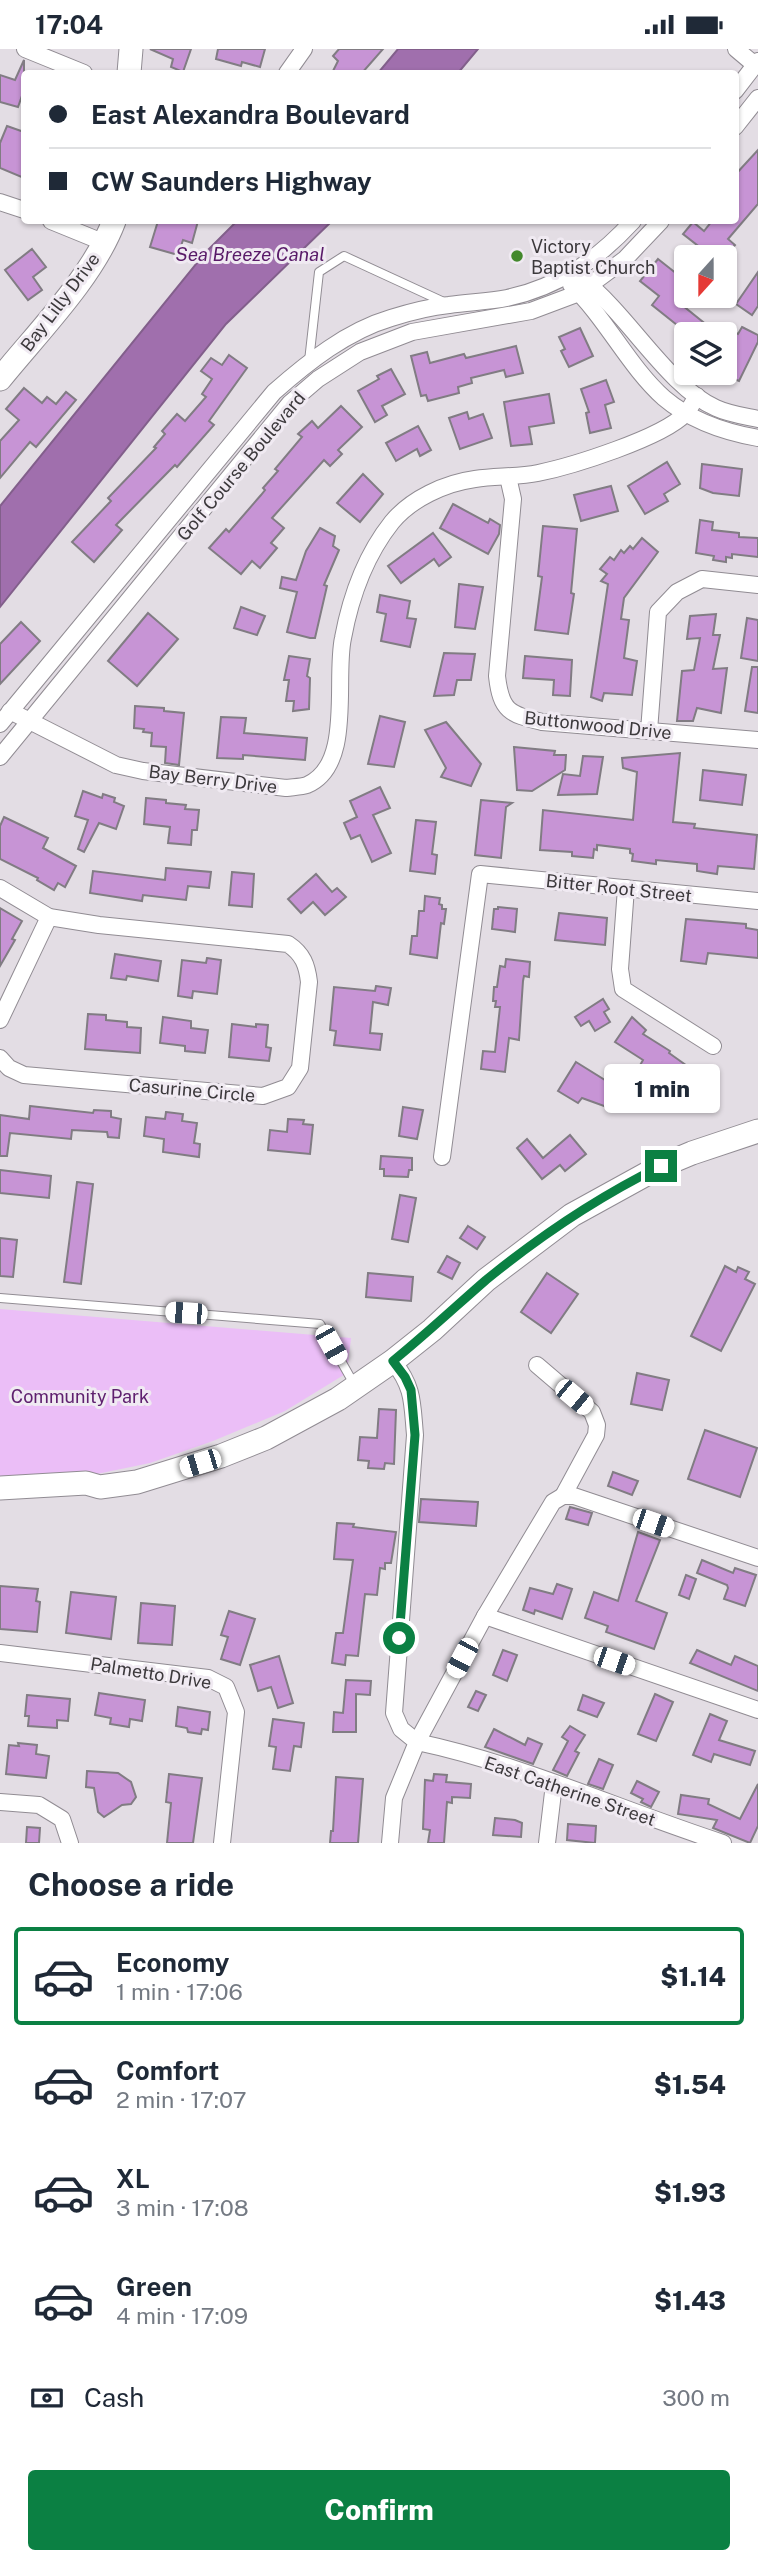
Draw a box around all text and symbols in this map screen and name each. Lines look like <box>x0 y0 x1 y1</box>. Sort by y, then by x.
text: 17:04 <box>35 9 103 40</box>
text: East Alexandra Boulevard <box>91 99 410 130</box>
text: CW Saunders Highway <box>91 166 372 197</box>
place label: Victory Baptist Church <box>531 236 655 278</box>
water label: Sea Breeze Canal <box>175 243 325 265</box>
north arrow <box>674 245 737 308</box>
map controls <box>674 245 737 385</box>
marker: Victory Baptist Church <box>509 248 525 264</box>
street label: Bay Lilly Drive <box>16 249 104 355</box>
button: layers <box>674 322 737 385</box>
street label: Golf Course Boulevard <box>173 387 309 545</box>
street label: Buttonwood Drive <box>523 707 673 743</box>
street label: Bay Berry Drive <box>148 761 278 797</box>
street label: Bitter Root Street <box>545 870 693 906</box>
callout: 1 min <box>603 1065 719 1113</box>
street label: Casurine Circle <box>128 1074 256 1106</box>
text: 1 min <box>634 1075 690 1102</box>
route end <box>645 1150 677 1182</box>
car <box>165 1301 208 1325</box>
car <box>312 1322 351 1368</box>
car <box>552 1375 597 1419</box>
park label: Community Park <box>11 1386 149 1407</box>
car <box>177 1447 224 1479</box>
car <box>630 1506 677 1540</box>
route start <box>383 1622 415 1654</box>
car <box>443 1635 482 1681</box>
car <box>591 1644 638 1678</box>
street label: Palmetto Drive <box>89 1653 213 1693</box>
street label: East Catherine Street <box>482 1752 658 1830</box>
text: Choose a ride <box>28 1866 234 1903</box>
icon: car <box>32 1945 95 2008</box>
text: Economy <box>116 1947 229 1978</box>
text: $1.14 <box>660 1961 726 1992</box>
text: 1 min · 17:06 <box>116 1978 243 2005</box>
icon: car <box>32 2053 95 2116</box>
text: Comfort <box>116 2055 219 2086</box>
text: $1.54 <box>654 2069 726 2100</box>
text: 2 min · 17:07 <box>116 2086 246 2113</box>
icon: car <box>32 2161 95 2224</box>
text: XL <box>116 2163 150 2194</box>
text: $1.93 <box>654 2177 726 2208</box>
text: 3 min · 17:08 <box>116 2194 249 2221</box>
icon: car <box>32 2269 95 2332</box>
text: Green <box>116 2271 192 2302</box>
text: $1.43 <box>654 2285 726 2316</box>
text: 4 min · 17:09 <box>116 2302 248 2329</box>
icon: cash <box>28 2379 66 2417</box>
text: Cash <box>84 2382 144 2413</box>
text: 300 m <box>662 2384 730 2411</box>
button: Confirm <box>28 2470 730 2550</box>

